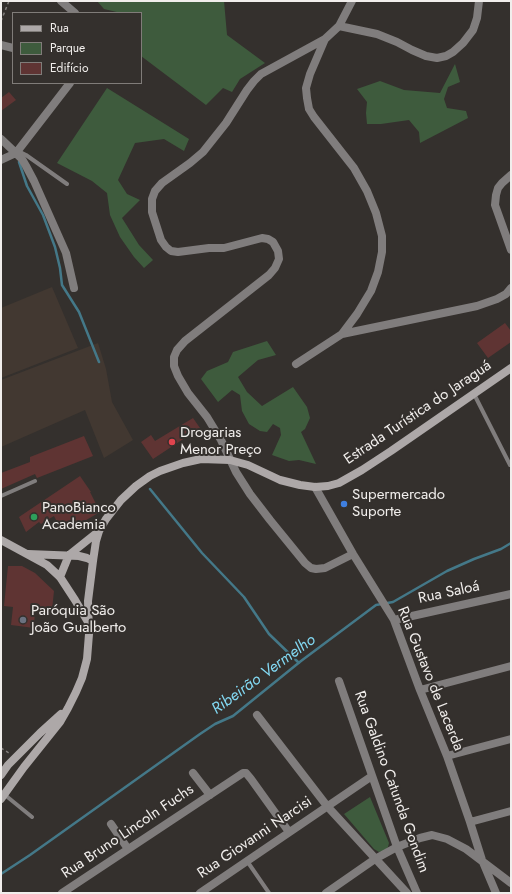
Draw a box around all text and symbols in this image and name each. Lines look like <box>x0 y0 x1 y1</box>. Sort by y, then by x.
legend <box>12 12 142 84</box>
text: Rua <box>50 19 69 37</box>
text: Parque <box>50 39 85 57</box>
text: Edifício <box>50 59 89 77</box>
street label: Estrada Turística do Jaraguá <box>341 357 495 469</box>
place label: Drogarias Menor Preço <box>180 424 262 459</box>
marker: Drogarias Menor Preço <box>167 437 177 447</box>
place label: Supermercado Suporte <box>352 486 445 521</box>
place label: PanoBianco Academia <box>42 499 116 534</box>
marker: Supermercado Suporte <box>339 499 349 509</box>
marker: PanoBianco Academia <box>29 512 39 522</box>
street label: Rua Saloá <box>417 578 481 608</box>
place label: Paróquia São João Gualberto <box>31 602 126 637</box>
street label: Rua Gustavo de Lacerda <box>393 604 467 754</box>
marker: Paróquia São João Gualberto <box>18 615 28 625</box>
water label: Ribeirão Vermelho <box>208 631 320 719</box>
street label: Rua Galdino Catunda Gondim <box>350 689 432 875</box>
street label: Rua Bruno Lincoln Fuchs <box>58 781 198 883</box>
street label: Rua Giovanni Narcisi <box>194 793 316 883</box>

